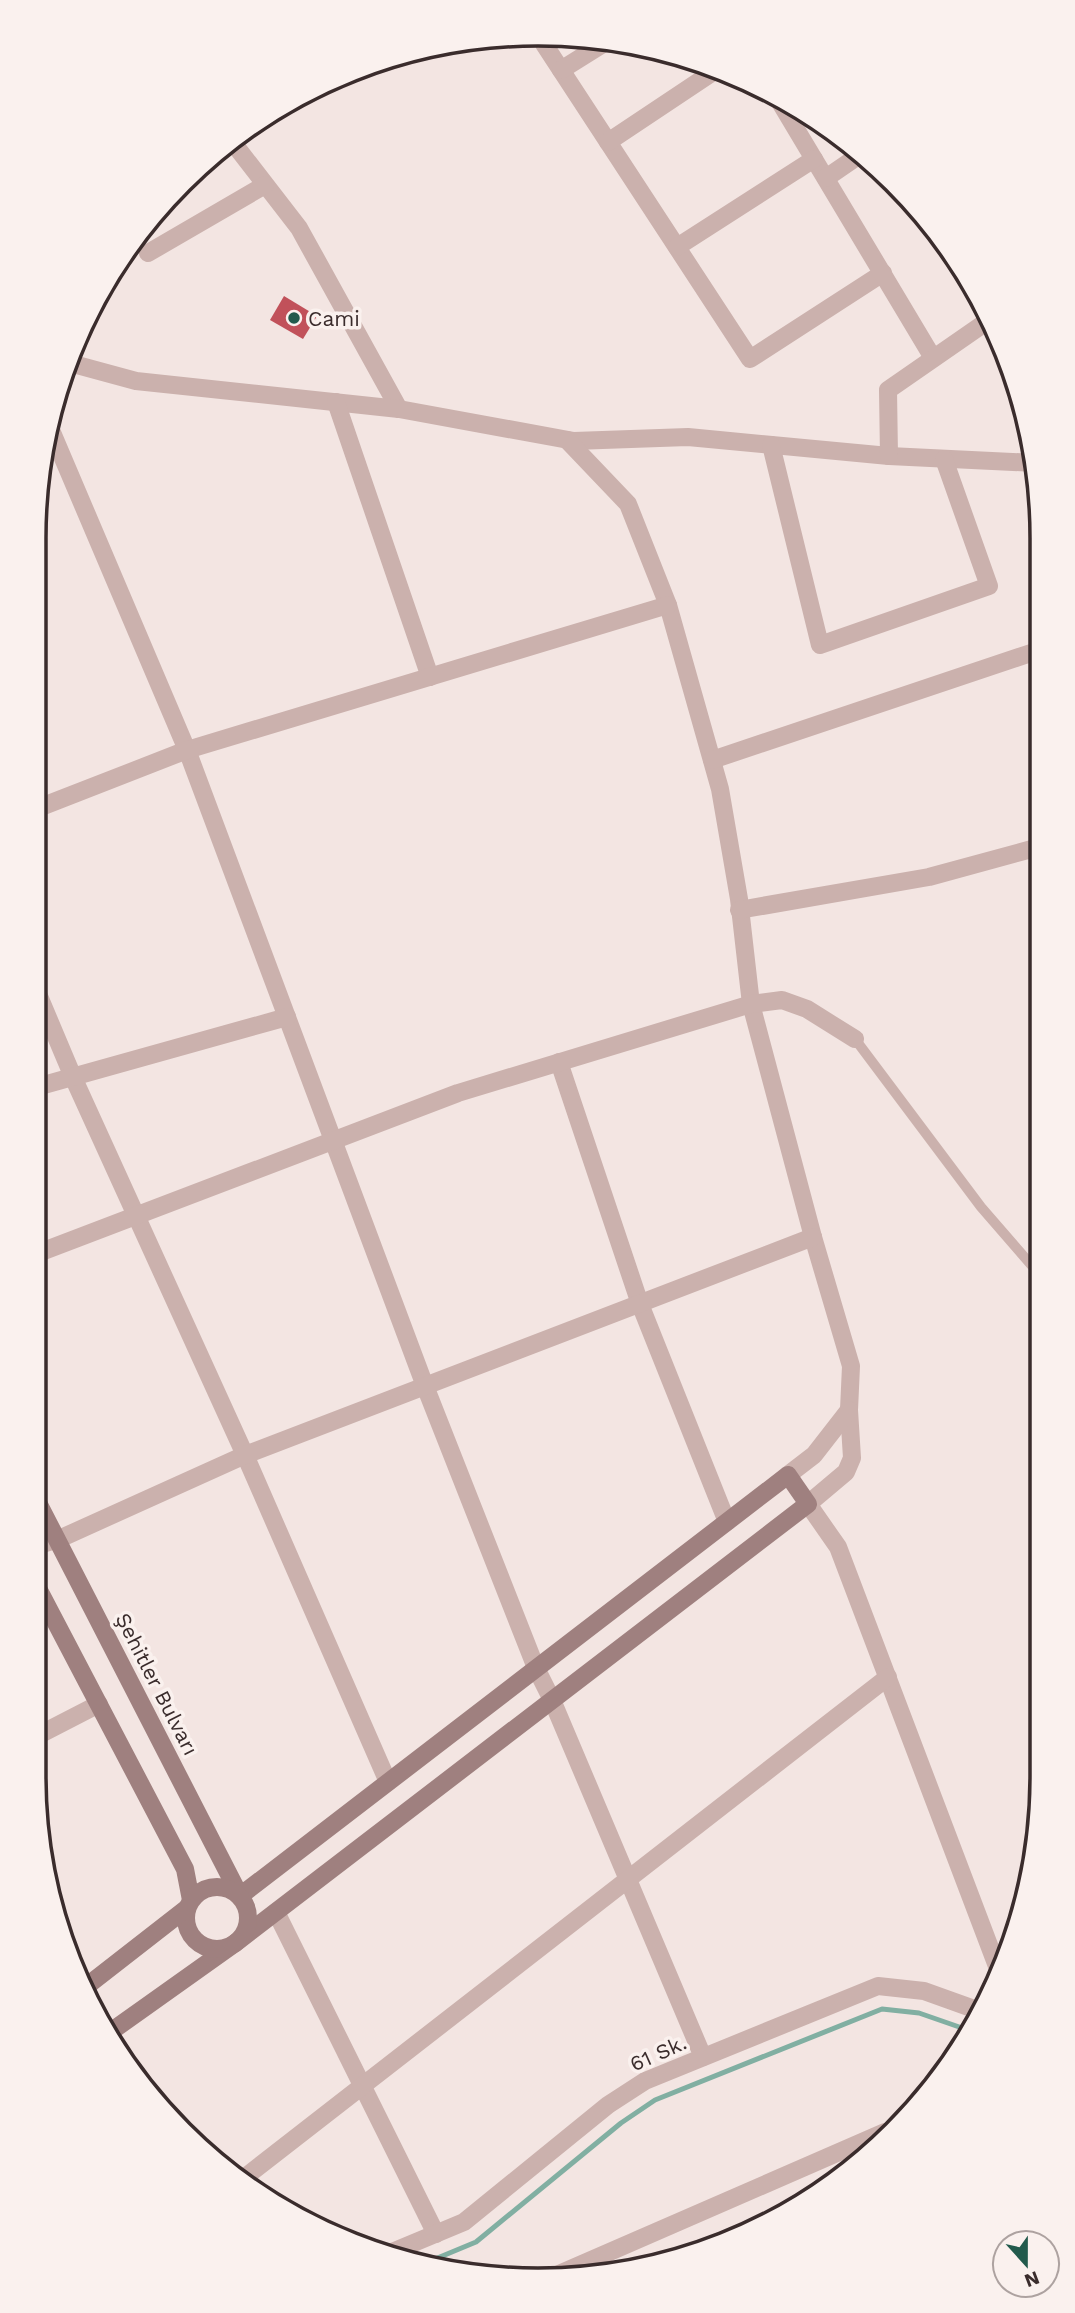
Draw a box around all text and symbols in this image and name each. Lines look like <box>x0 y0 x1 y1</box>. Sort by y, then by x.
place label: Cami <box>308 306 360 331</box>
marker: Cami <box>286 310 302 326</box>
street label: Şehitler Bulvarı <box>110 1609 204 1759</box>
street label: 61 Sk. <box>626 2030 690 2076</box>
north arrow <box>991 2229 1061 2299</box>
text: N <box>1021 2266 1043 2293</box>

